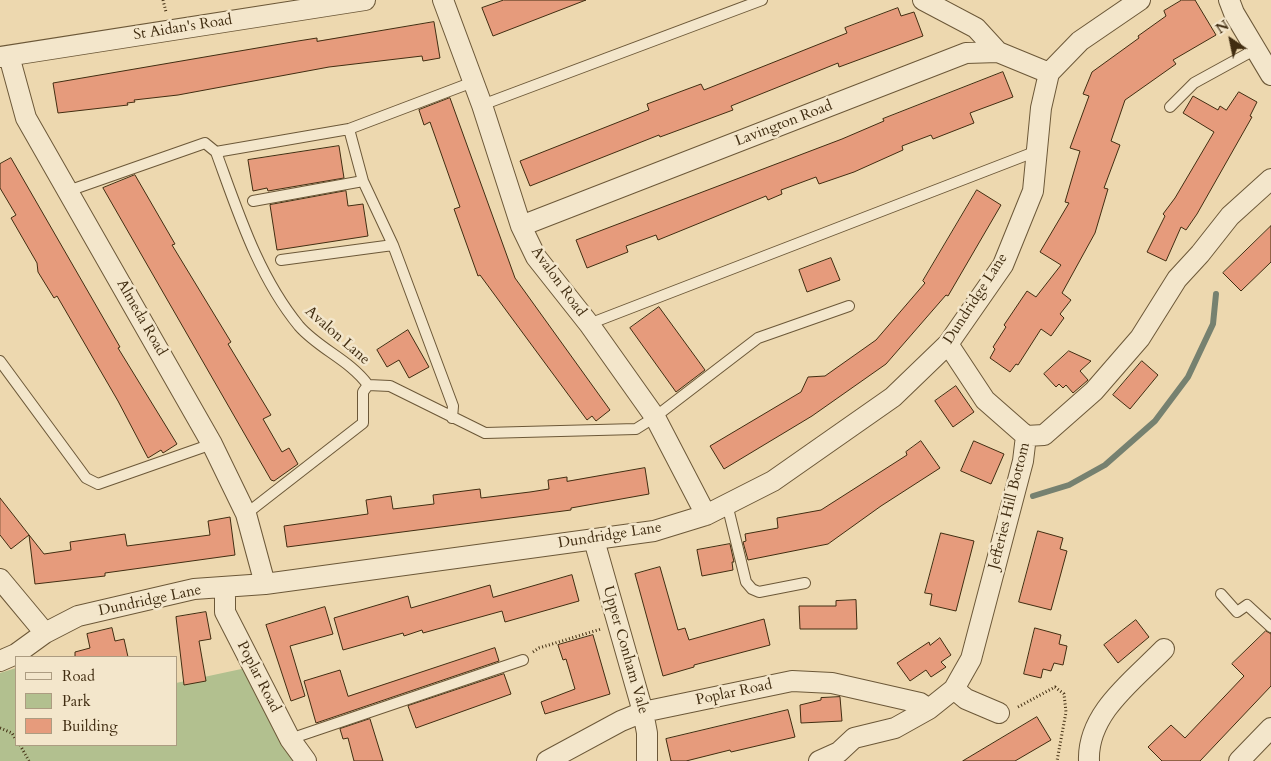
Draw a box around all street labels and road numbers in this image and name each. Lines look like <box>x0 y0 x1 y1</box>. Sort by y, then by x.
street label: St Aidan's Road <box>132 11 234 45</box>
street label: Lavington Road <box>733 97 835 151</box>
street label: Avalon Road <box>527 243 589 321</box>
street label: Dundridge Lane <box>940 250 1012 348</box>
street label: Almeda Road <box>112 277 170 359</box>
street label: Avalon Lane <box>301 303 373 369</box>
street label: Jefferies Hill Bottom <box>986 441 1034 571</box>
street label: Dundridge Lane <box>557 519 663 553</box>
street label: Dundridge Lane <box>97 581 203 621</box>
street label: Upper Conham Vale <box>598 584 652 716</box>
street label: Poplar Road <box>232 638 284 716</box>
street label: Poplar Road <box>694 676 774 710</box>

